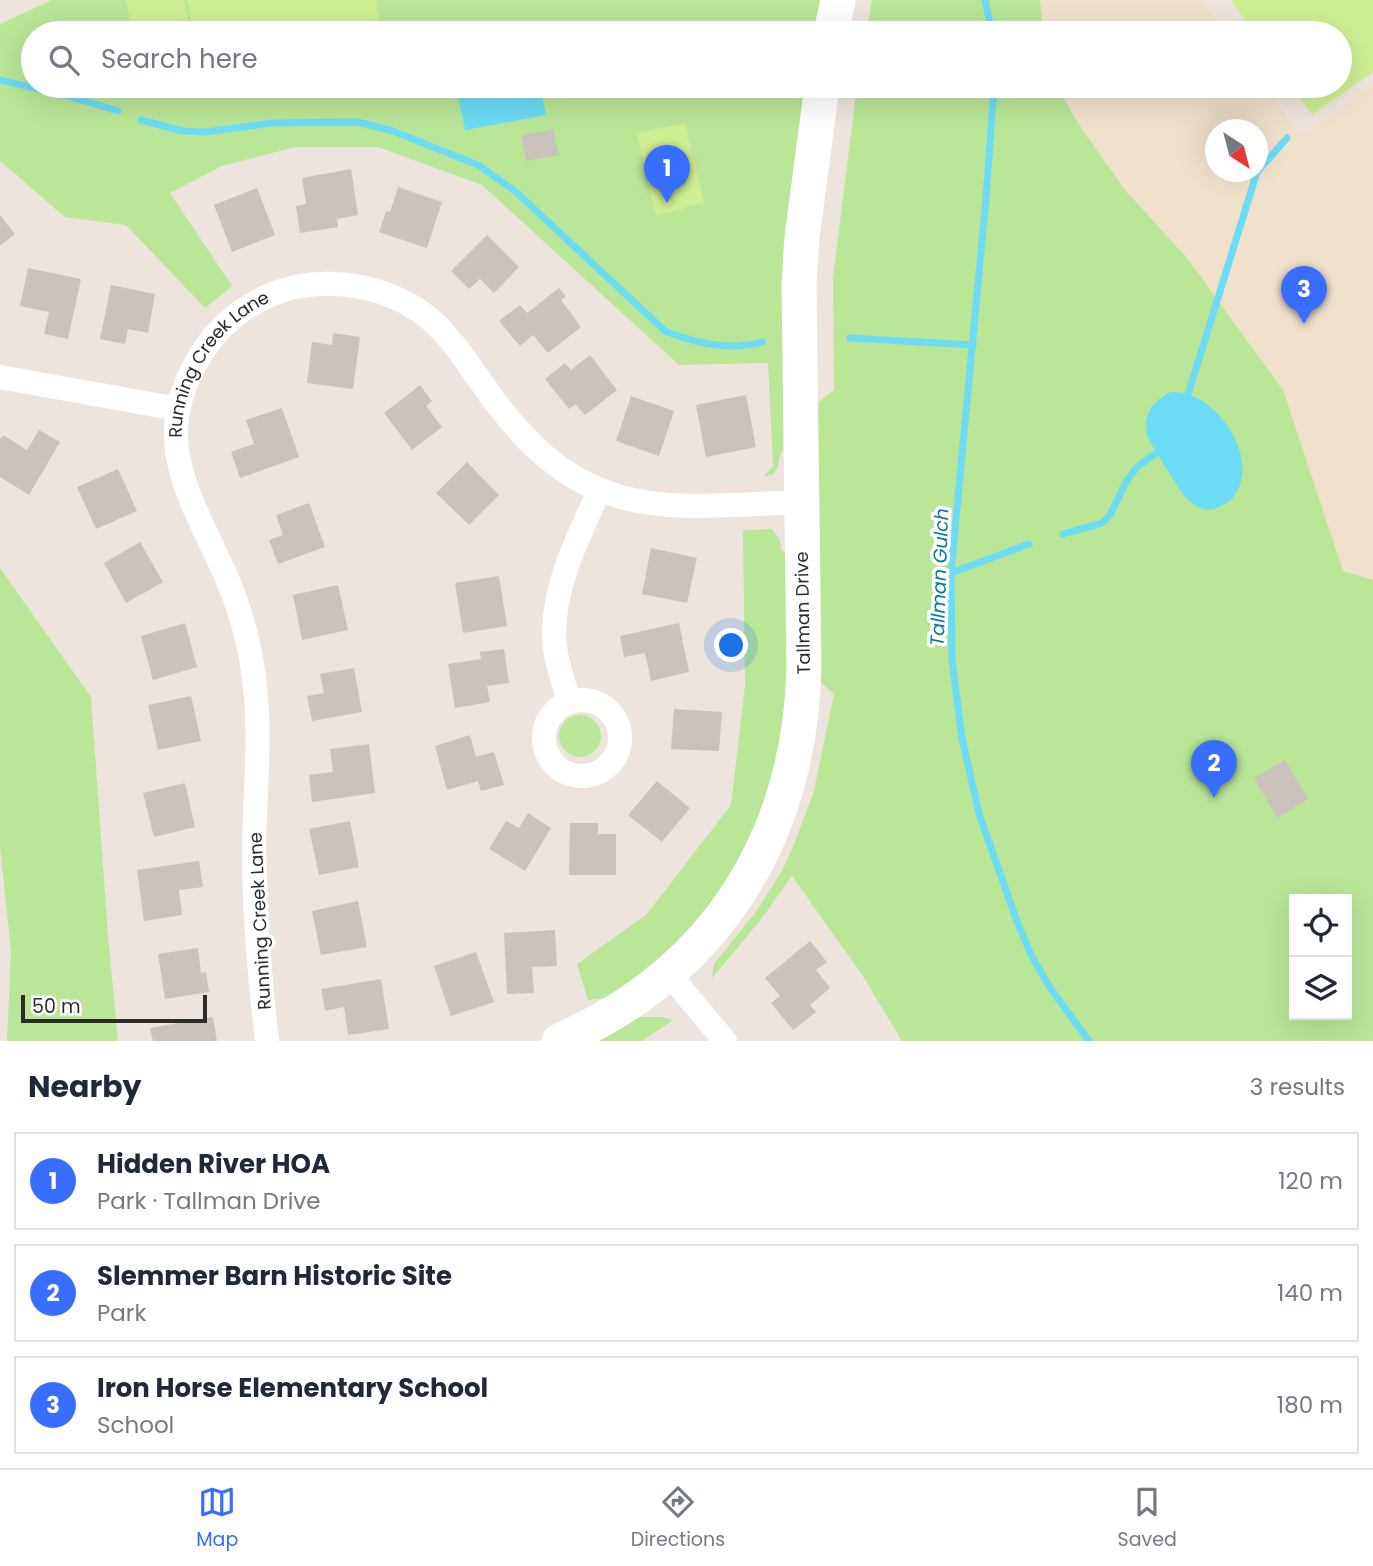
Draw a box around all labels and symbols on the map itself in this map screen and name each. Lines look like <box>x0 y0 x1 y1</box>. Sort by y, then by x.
north arrow <box>1205 119 1268 182</box>
pin: 1 <box>644 145 690 203</box>
pin: 3 <box>1281 266 1327 324</box>
street label: Running Creek Lane <box>163 284 273 438</box>
water label: Tallman Gulch <box>924 508 955 646</box>
street label: Tallman Drive <box>789 551 816 675</box>
your location <box>714 628 748 662</box>
pin: 2 <box>1191 740 1237 798</box>
street label: Running Creek Lane <box>242 831 277 1011</box>
scale bar <box>21 992 206 1024</box>

